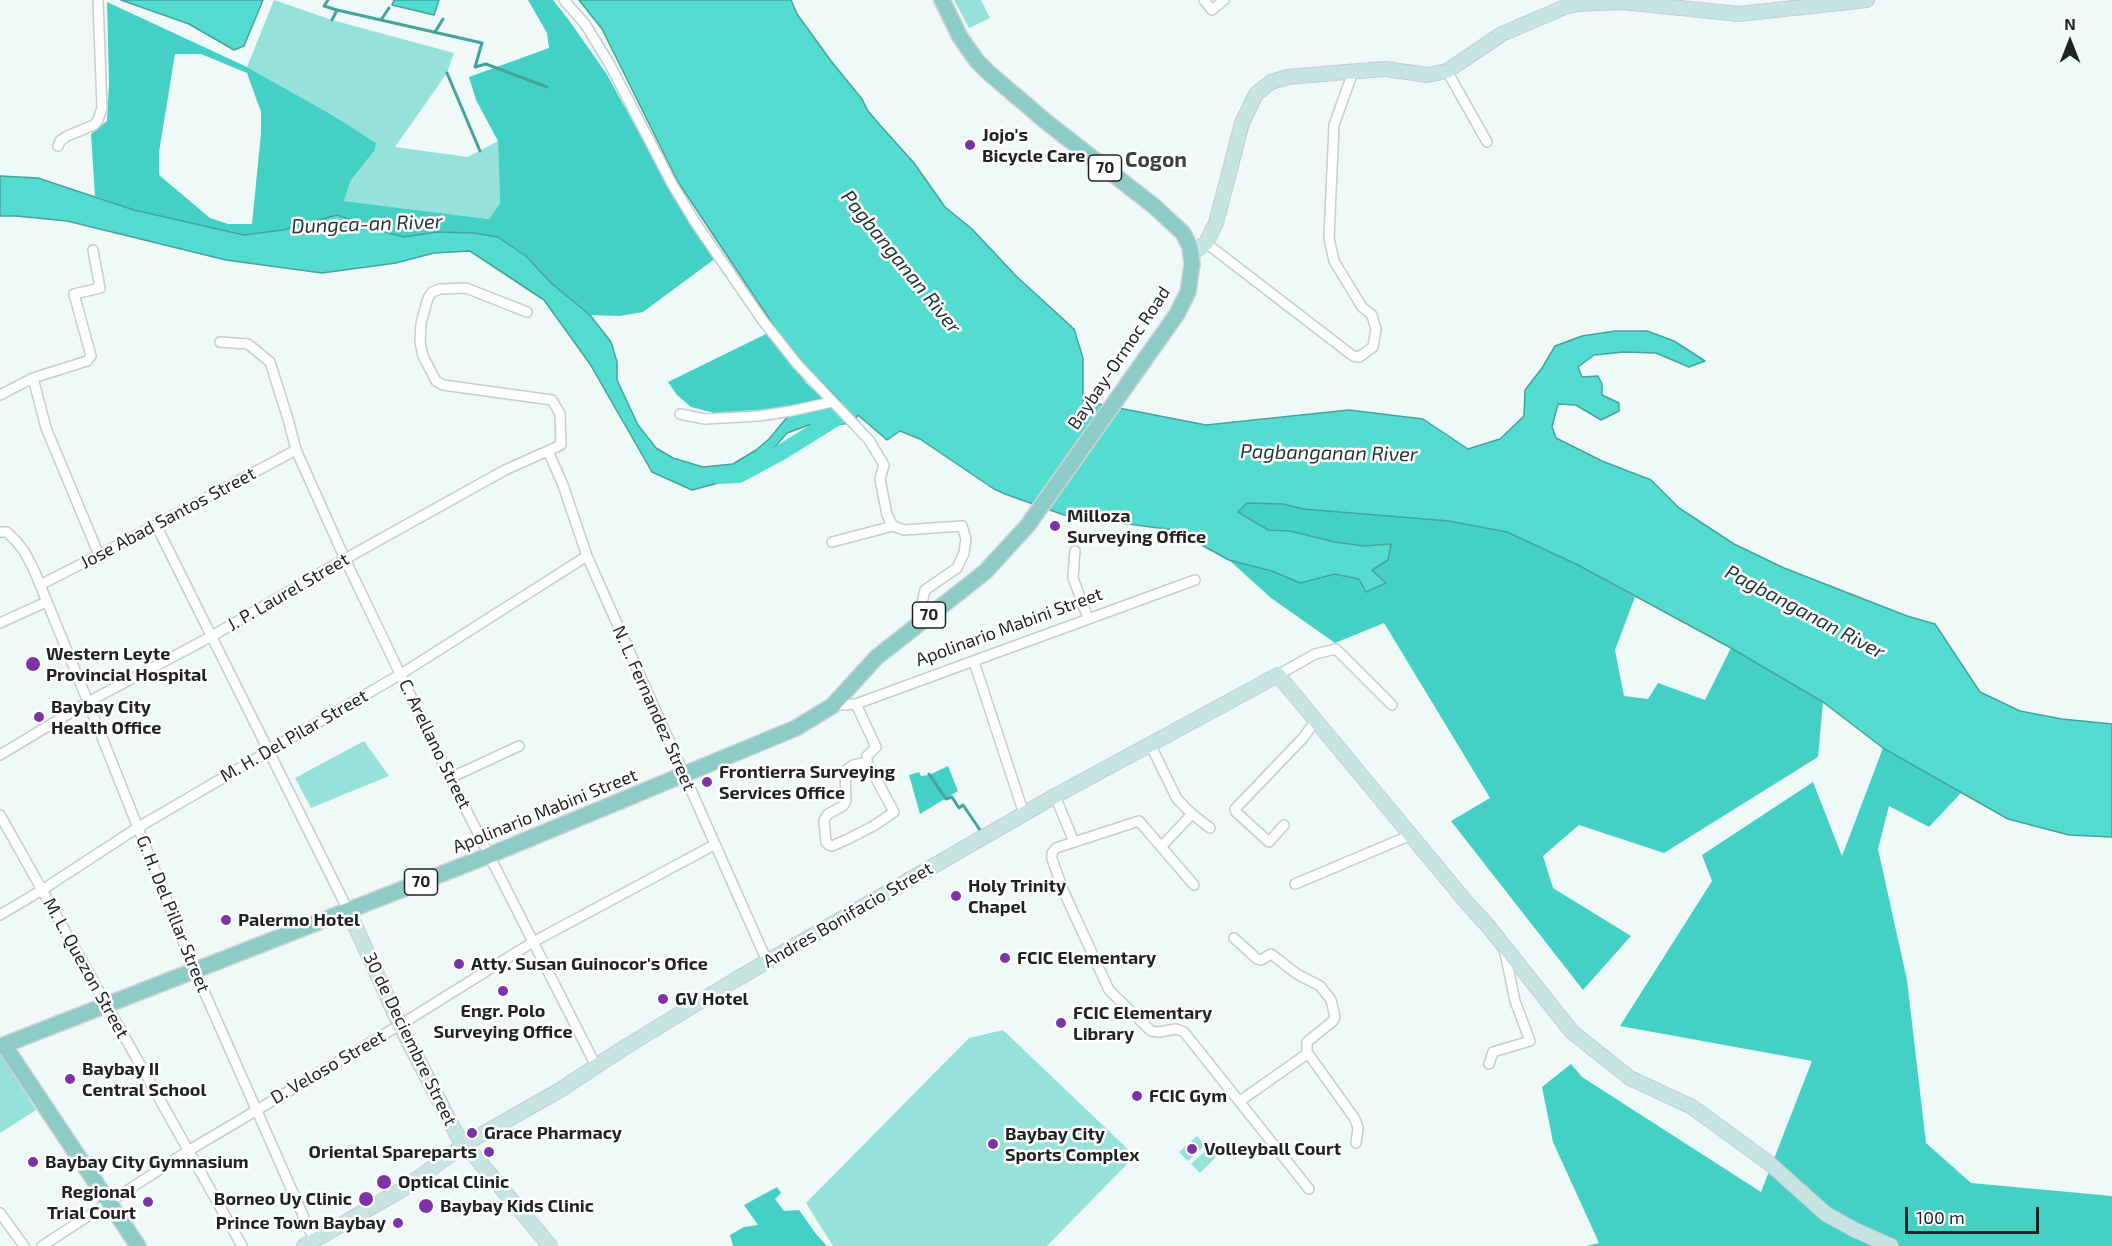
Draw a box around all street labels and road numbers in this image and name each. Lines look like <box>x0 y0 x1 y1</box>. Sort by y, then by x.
road number: 70 <box>1088 155 1122 181</box>
street label: Baybay-Ormoc Road <box>1063 282 1175 434</box>
street label: Jose Abad Santos Street <box>77 463 259 573</box>
street label: J. P. Laurel Street <box>223 548 353 636</box>
street label: Apolinario Mabini Street <box>913 583 1105 671</box>
road number: 70 <box>912 602 946 628</box>
street label: N. L. Fernandez Street <box>608 622 700 794</box>
street label: C. Arellano Street <box>394 676 476 812</box>
street label: M. H. Del Pilar Street <box>216 685 372 787</box>
street label: Apolinario Mabini Street <box>449 764 641 858</box>
street label: G. H. Del Pillar Street <box>132 832 214 996</box>
street label: Andres Bonifacio Street <box>759 858 937 972</box>
road number: 70 <box>404 869 438 895</box>
street label: M. L. Quezon Street <box>38 894 134 1042</box>
street label: 30 de Deciembre Street <box>359 949 461 1129</box>
street label: D. Veloso Street <box>267 1025 389 1109</box>

